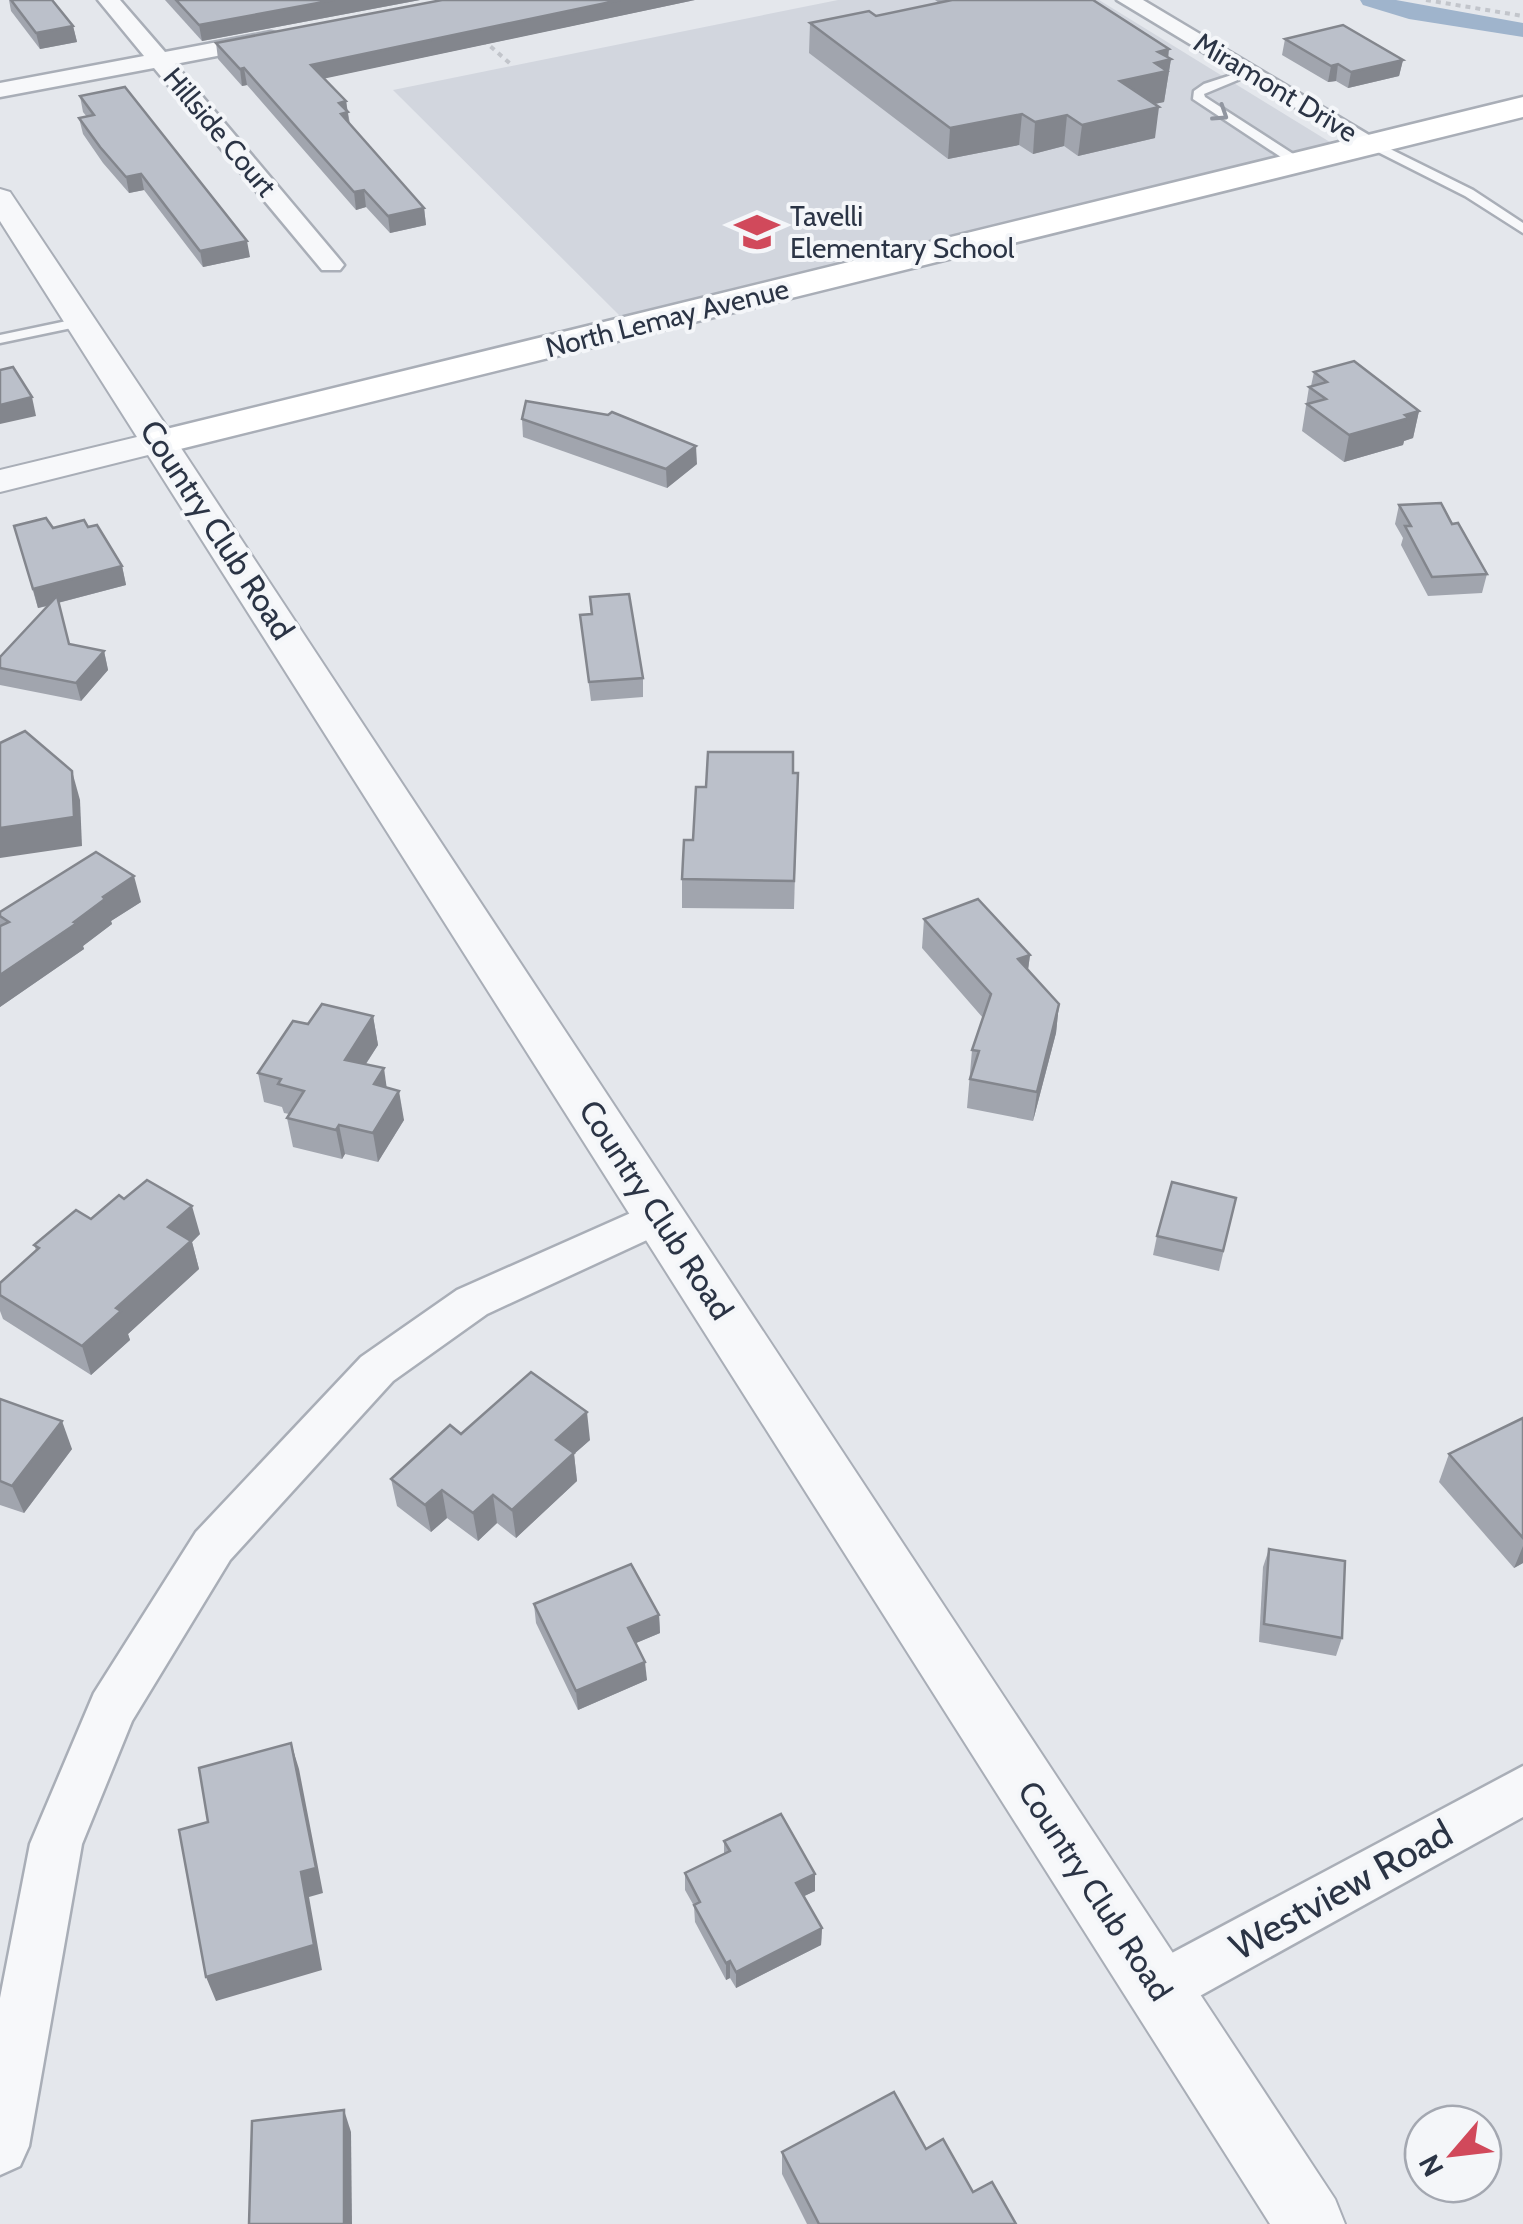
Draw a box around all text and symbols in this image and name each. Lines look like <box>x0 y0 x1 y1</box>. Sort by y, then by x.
street label: Miramont Drive <box>1188 25 1364 149</box>
street label: Hillside Court <box>156 61 284 203</box>
one-way arrow <box>1211 101 1229 120</box>
place label: Tavelli Elementary School <box>790 199 1015 265</box>
school or university icon: Tavelli Elementary School <box>733 208 781 256</box>
street label: North Lemay Avenue <box>542 271 792 365</box>
street label: Country Club Road <box>132 413 303 647</box>
street label: Country Club Road <box>571 1093 742 1327</box>
street label: Country Club Road <box>1010 1774 1181 2008</box>
street label: Westview Road <box>1221 1809 1460 1970</box>
north arrow <box>1403 2104 1503 2204</box>
text: N <box>1411 2149 1451 2182</box>

